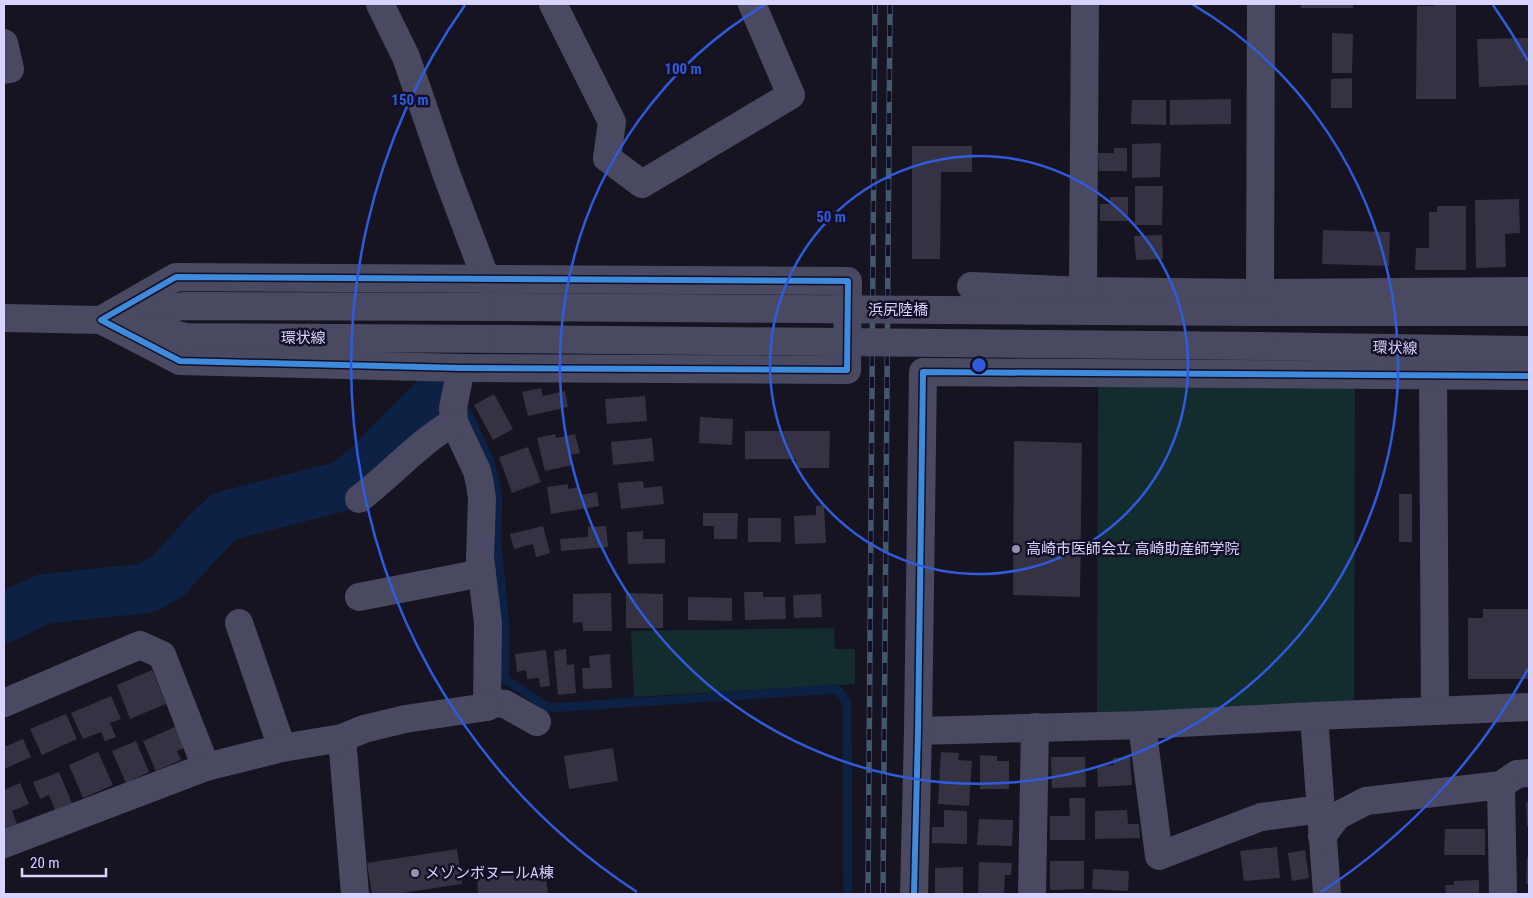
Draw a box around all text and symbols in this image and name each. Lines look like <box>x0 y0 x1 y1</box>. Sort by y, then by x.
text: 100 m <box>664 60 702 78</box>
text: 150 m <box>391 91 429 109</box>
text: 50 m <box>816 208 846 226</box>
street label: 浜尻陸橋 <box>868 301 928 319</box>
street label: 環状線 <box>280 329 326 347</box>
street label: 環状線 <box>1372 339 1418 357</box>
centre of rings <box>970 356 988 374</box>
place label: 高崎市医師会立 高崎助産師学院 <box>1026 540 1239 558</box>
marker: 高崎市医師会立 高崎助産師学院 <box>1010 543 1022 555</box>
scale bar <box>22 846 106 878</box>
text: 20 m <box>30 854 60 872</box>
place label: メゾンボヌールA棟 <box>425 864 554 882</box>
marker: メゾンボヌールA棟 <box>409 867 421 879</box>

